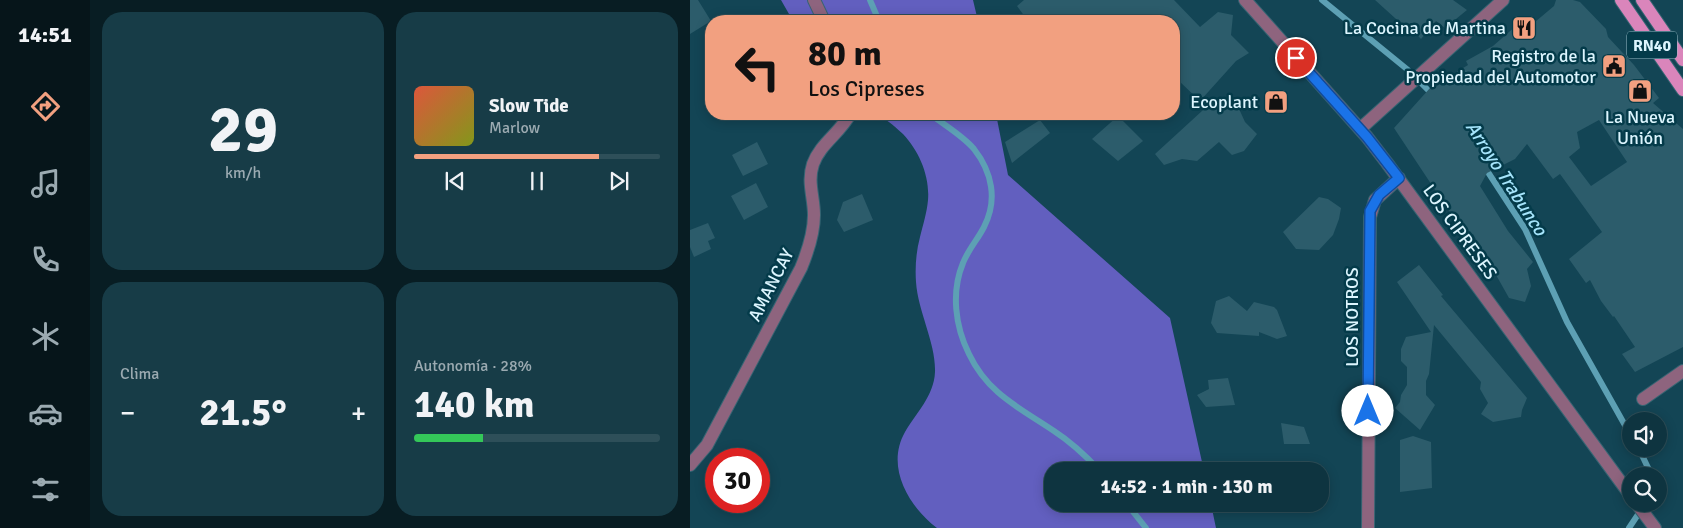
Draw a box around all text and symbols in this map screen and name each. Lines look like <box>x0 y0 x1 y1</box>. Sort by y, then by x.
restaurant icon: La Cocina de Martina <box>1511 15 1537 41</box>
place label: La Cocina de Martina <box>1344 17 1506 39</box>
text: 14:51 <box>18 21 72 48</box>
text: 80 m <box>808 32 882 75</box>
road number: RN40 <box>1627 32 1677 58</box>
icon: left <box>725 35 790 100</box>
pin <box>1275 37 1317 79</box>
icon: arrive <box>1282 44 1310 72</box>
place label: Registro de la Propiedad del Automotor <box>1405 45 1596 88</box>
public building icon: Registro de la Propiedad del Automotor <box>1601 53 1627 79</box>
text: Los Cipreses <box>808 75 925 102</box>
shop icon: La Nueva Unión <box>1627 78 1653 104</box>
icon: directions <box>28 89 63 124</box>
shop icon: Ecoplant <box>1263 89 1289 115</box>
text: 29 <box>208 90 278 170</box>
place label: Ecoplant <box>1190 91 1258 113</box>
text: Slow Tide <box>489 94 569 118</box>
place label: La Nueva Unión <box>1605 106 1675 149</box>
water label: Arroyo Trabunco <box>1460 117 1553 241</box>
text: Marlow <box>489 118 540 138</box>
text: km/h <box>225 163 261 183</box>
icon: music <box>28 166 63 201</box>
icon: previous <box>441 167 469 195</box>
icon: pause <box>523 167 551 195</box>
icon: next <box>605 167 633 195</box>
street label: LOS CIPRESES <box>1418 180 1502 284</box>
icon: phone <box>28 242 63 277</box>
street label: AMANCAY <box>743 245 799 325</box>
street label: LOS NOTROS <box>1341 267 1363 367</box>
icon: climate <box>28 319 63 354</box>
text: Autonomía · 28% <box>414 356 532 376</box>
text: Clima <box>120 364 159 384</box>
text: 140 km <box>414 381 535 428</box>
position arrow <box>1341 384 1393 436</box>
text: 21.5° <box>199 389 287 436</box>
icon: car <box>28 396 63 431</box>
text: − <box>120 396 135 430</box>
text: + <box>351 396 366 430</box>
map controls <box>1622 412 1667 512</box>
button: sound <box>1622 412 1667 457</box>
speed limit sign: 30 <box>705 448 770 513</box>
button: search <box>1622 467 1667 512</box>
icon: filters <box>28 472 63 507</box>
text: 14:52 · 1 min · 130 m <box>1100 475 1273 499</box>

